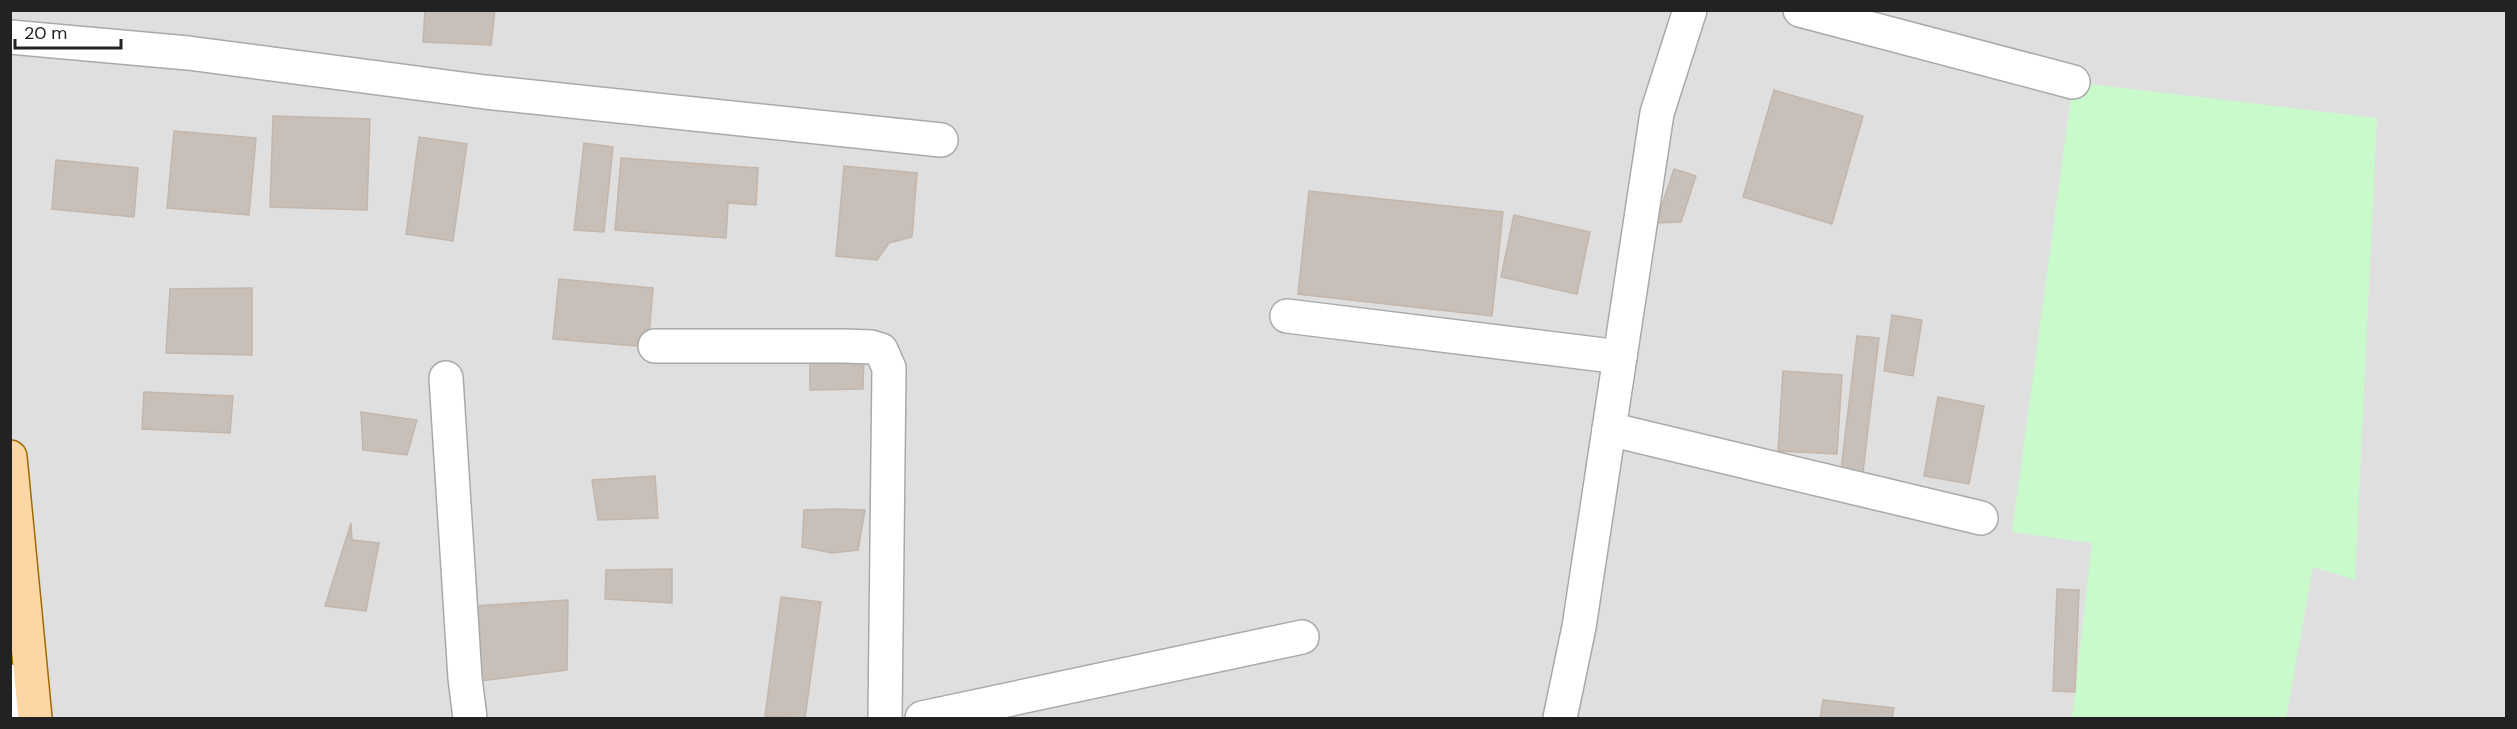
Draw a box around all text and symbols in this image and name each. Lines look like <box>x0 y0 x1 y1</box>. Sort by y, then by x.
scale bar <box>15 12 122 50</box>
text: 20 m <box>24 21 67 45</box>

